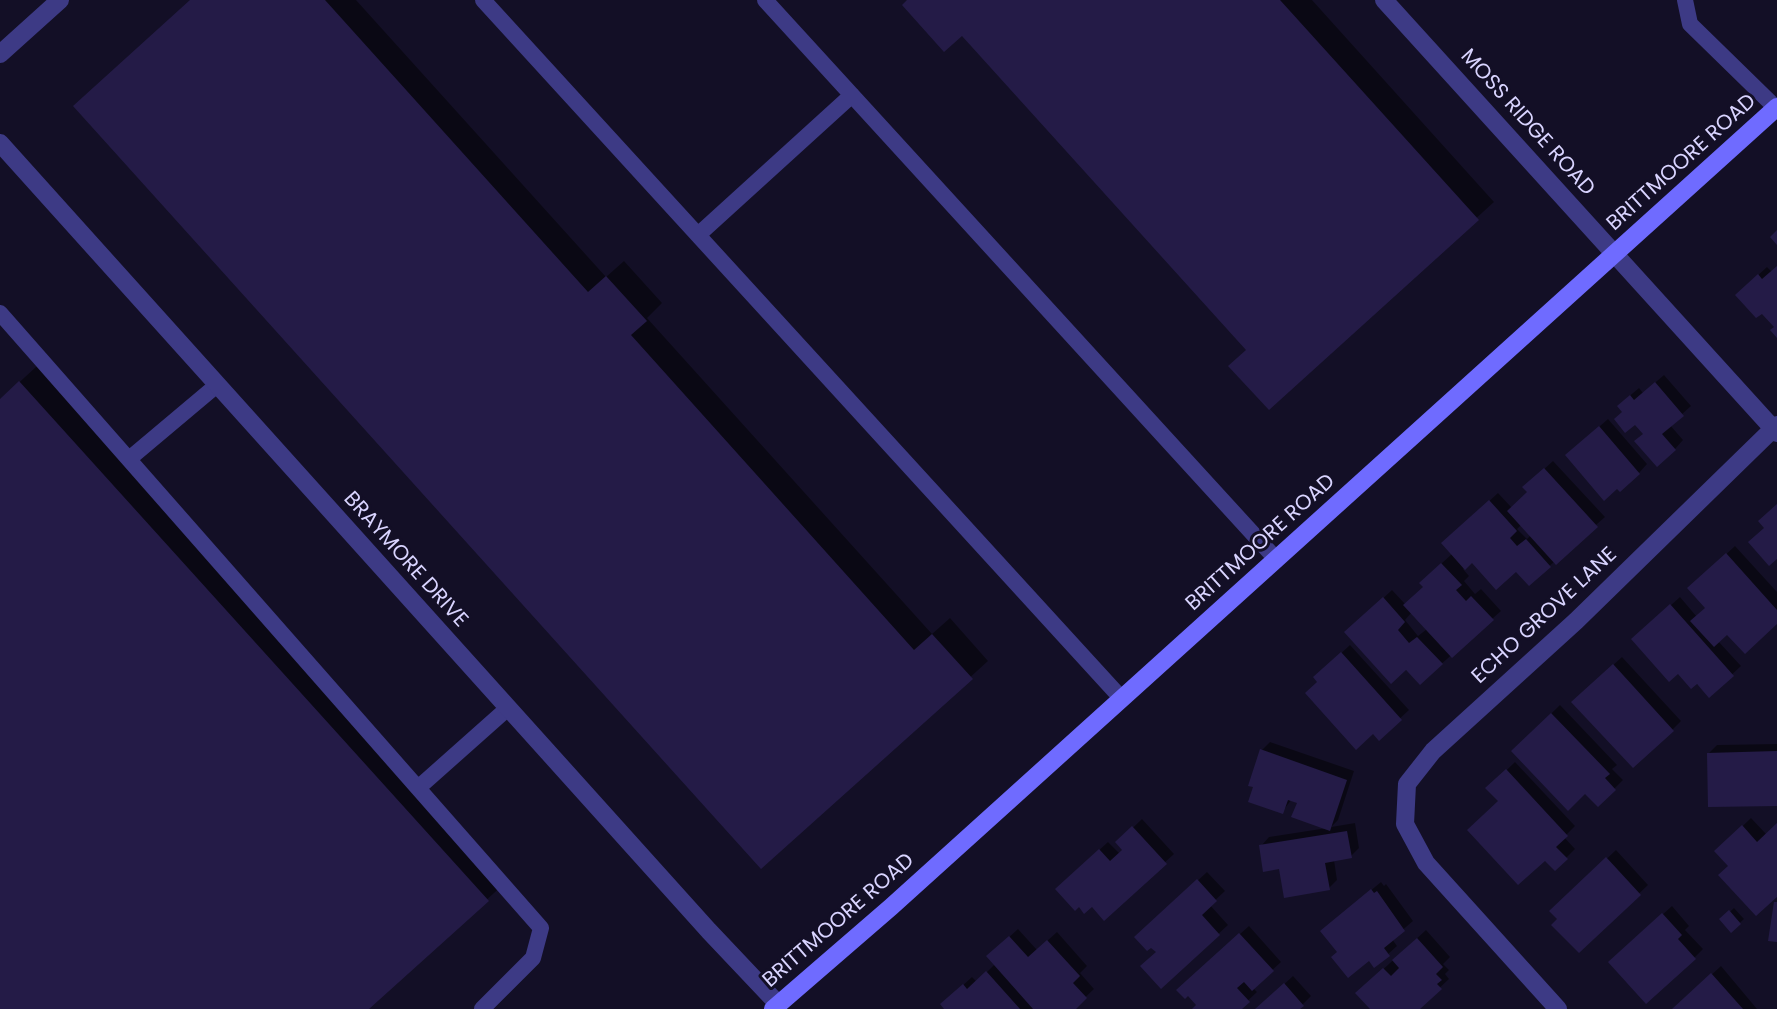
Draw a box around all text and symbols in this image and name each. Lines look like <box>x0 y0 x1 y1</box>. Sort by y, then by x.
street label: MOSS RIDGE ROAD <box>1455 44 1599 202</box>
street label: BRITTMOORE ROAD <box>1602 89 1762 237</box>
street label: BRITTMOORE ROAD <box>1181 469 1341 617</box>
street label: BRAYMORE DRIVE <box>338 487 472 633</box>
street label: ECHO GROVE LANE <box>1467 542 1623 690</box>
street label: BRITTMOORE ROAD <box>758 848 920 994</box>

